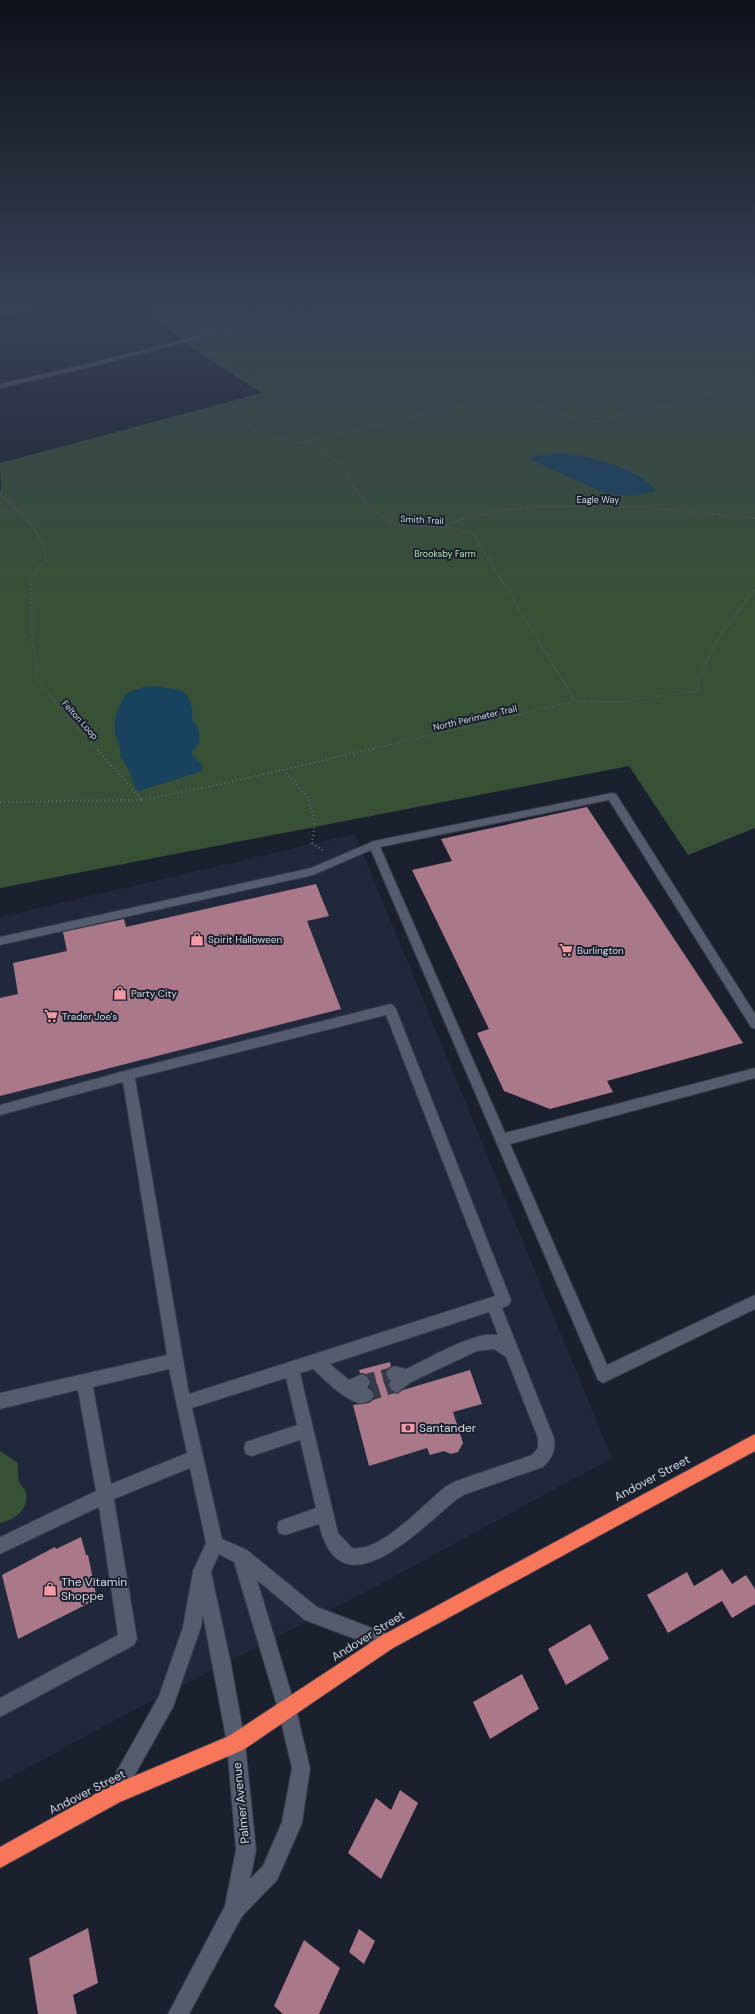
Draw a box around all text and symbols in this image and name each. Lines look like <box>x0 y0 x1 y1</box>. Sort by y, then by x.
street label: Eagle Way <box>577 494 619 506</box>
street label: Smith Trail <box>400 513 444 527</box>
park label: Brooksby Farm <box>414 548 476 560</box>
street label: Felton Loop <box>59 698 101 742</box>
street label: North Perimeter Trail <box>432 703 518 733</box>
shop icon: Spirit Halloween <box>189 931 205 947</box>
place label: Spirit Halloween <box>208 933 282 946</box>
supermarket icon: Burlington <box>558 942 574 958</box>
place label: Burlington <box>577 944 624 957</box>
shop icon: Party City <box>112 985 128 1001</box>
place label: Party City <box>131 987 177 1000</box>
supermarket icon: Trader Joe's <box>43 1008 59 1024</box>
place label: Trader Joe's <box>62 1010 117 1023</box>
bank icon: Santander <box>400 1420 416 1436</box>
place label: Santander <box>419 1420 477 1436</box>
street label: Andover Street <box>611 1451 693 1505</box>
place label: The Vitamin Shoppe <box>61 1574 127 1604</box>
shop icon: The Vitamin Shoppe <box>42 1581 58 1597</box>
street label: Andover Street <box>328 1607 408 1665</box>
street label: Palmer Avenue <box>229 1761 253 1845</box>
street label: Andover Street <box>46 1766 128 1818</box>

